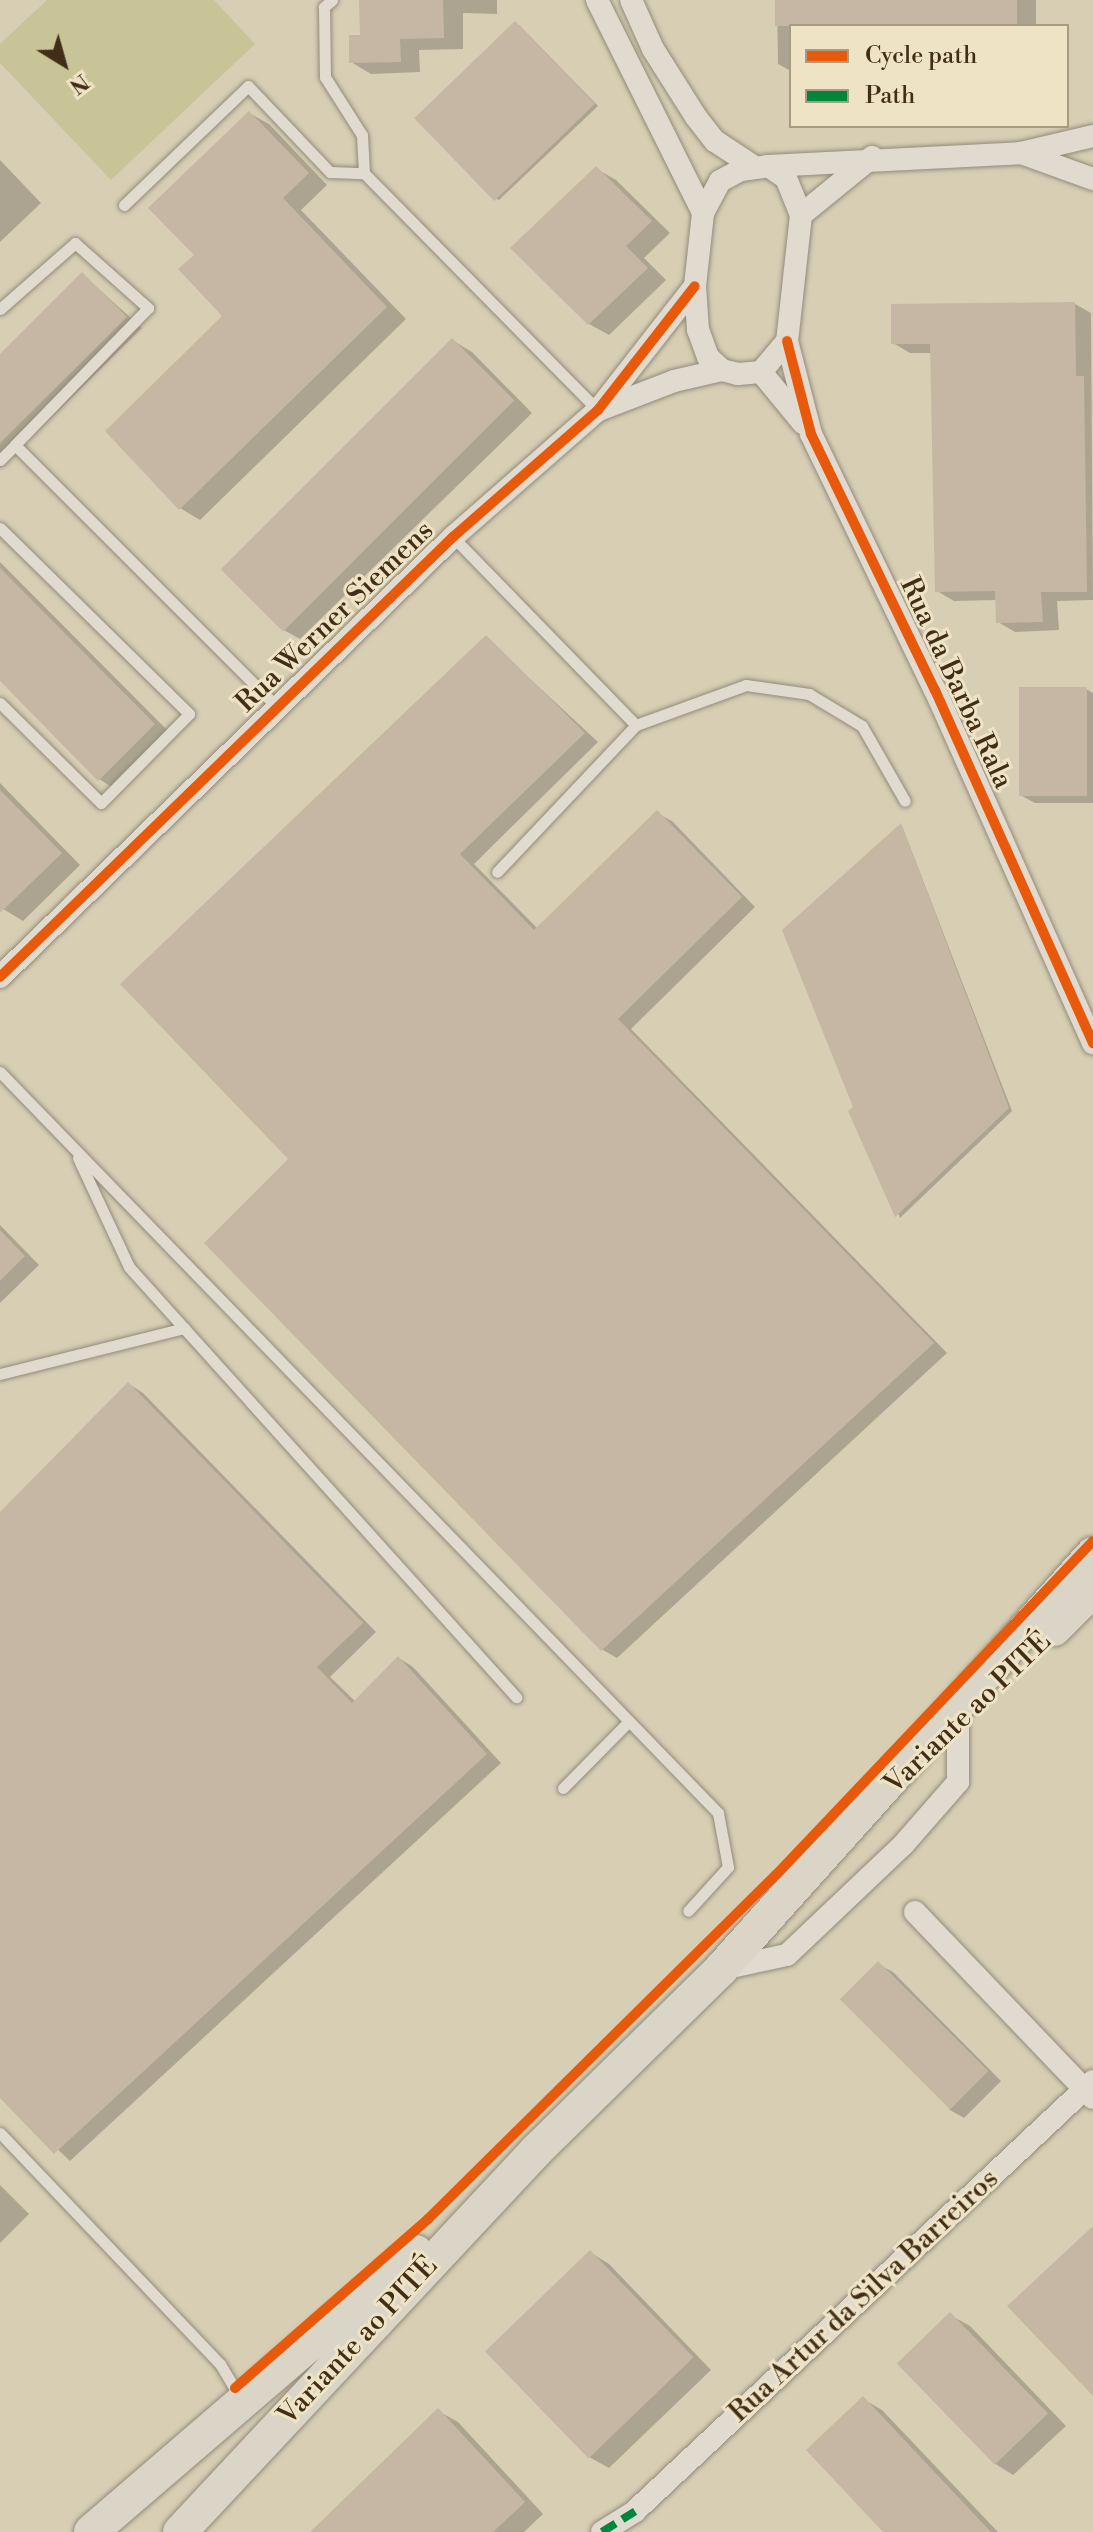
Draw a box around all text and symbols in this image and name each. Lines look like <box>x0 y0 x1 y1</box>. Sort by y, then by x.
north arrow <box>24 24 104 104</box>
legend <box>789 24 1069 128</box>
text: Cycle path <box>865 41 977 71</box>
text: N <box>64 68 94 100</box>
text: Path <box>865 81 915 111</box>
street label: Rua Werner Siemens <box>229 514 441 720</box>
street label: Rua da Barba Rala <box>892 572 1020 794</box>
street label: Variante ao PITÉ <box>878 1625 1058 1801</box>
street label: Rua Artur da Silva Barreiros <box>722 2162 1006 2430</box>
street label: Variante ao PITÉ <box>271 2250 445 2432</box>

